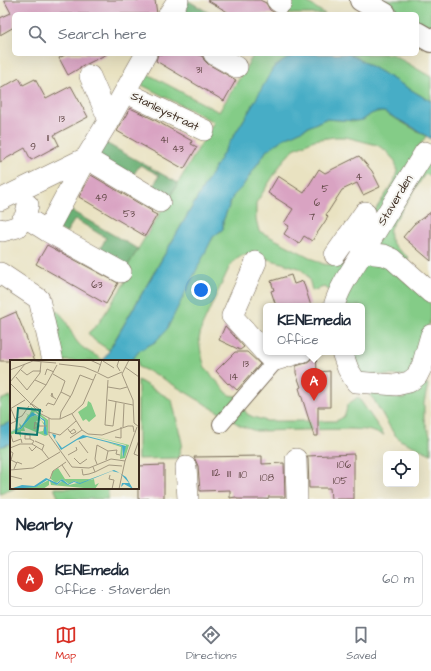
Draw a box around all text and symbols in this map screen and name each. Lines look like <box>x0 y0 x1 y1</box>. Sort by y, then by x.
search box <box>12 12 419 56</box>
icon: search <box>26 23 48 45</box>
text: Search here <box>58 24 147 45</box>
house number: 31 <box>196 63 203 77</box>
street label: Stanleystraat <box>127 88 202 136</box>
house number: 13 <box>59 112 65 126</box>
house number: 11 <box>47 131 50 145</box>
house number: 41 <box>160 133 169 147</box>
house number: 9 <box>30 140 36 154</box>
house number: 43 <box>172 142 184 156</box>
house number: 4 <box>356 170 363 184</box>
street label: Staverden <box>374 172 417 229</box>
house number: 5 <box>321 182 329 196</box>
house number: 49 <box>95 191 108 205</box>
house number: 6 <box>314 196 321 210</box>
house number: 53 <box>123 207 135 221</box>
house number: 7 <box>309 210 315 224</box>
house number: 63 <box>91 278 103 292</box>
your location <box>191 280 211 300</box>
popup <box>263 303 365 355</box>
text: KENEmedia <box>277 310 351 331</box>
text: Office <box>277 331 319 349</box>
house number: 13 <box>243 357 249 371</box>
inset map <box>10 360 139 489</box>
pin: A <box>301 368 327 401</box>
house number: 14 <box>230 370 238 384</box>
map controls <box>383 451 419 487</box>
button: locate <box>383 451 419 487</box>
house number: 106 <box>337 458 352 472</box>
house number: 112 <box>212 466 220 480</box>
house number: 111 <box>227 467 232 481</box>
house number: 110 <box>239 468 247 482</box>
house number: 108 <box>260 471 275 485</box>
house number: 105 <box>333 474 347 488</box>
text: Nearby <box>16 513 73 537</box>
text: KENEmedia <box>55 560 129 581</box>
text: A <box>26 570 34 588</box>
text: 60 m <box>382 570 414 588</box>
text: Office · Staverden <box>55 581 170 599</box>
tab: Map <box>55 624 77 663</box>
tab: Directions <box>186 624 237 663</box>
tab: Saved <box>346 624 376 663</box>

